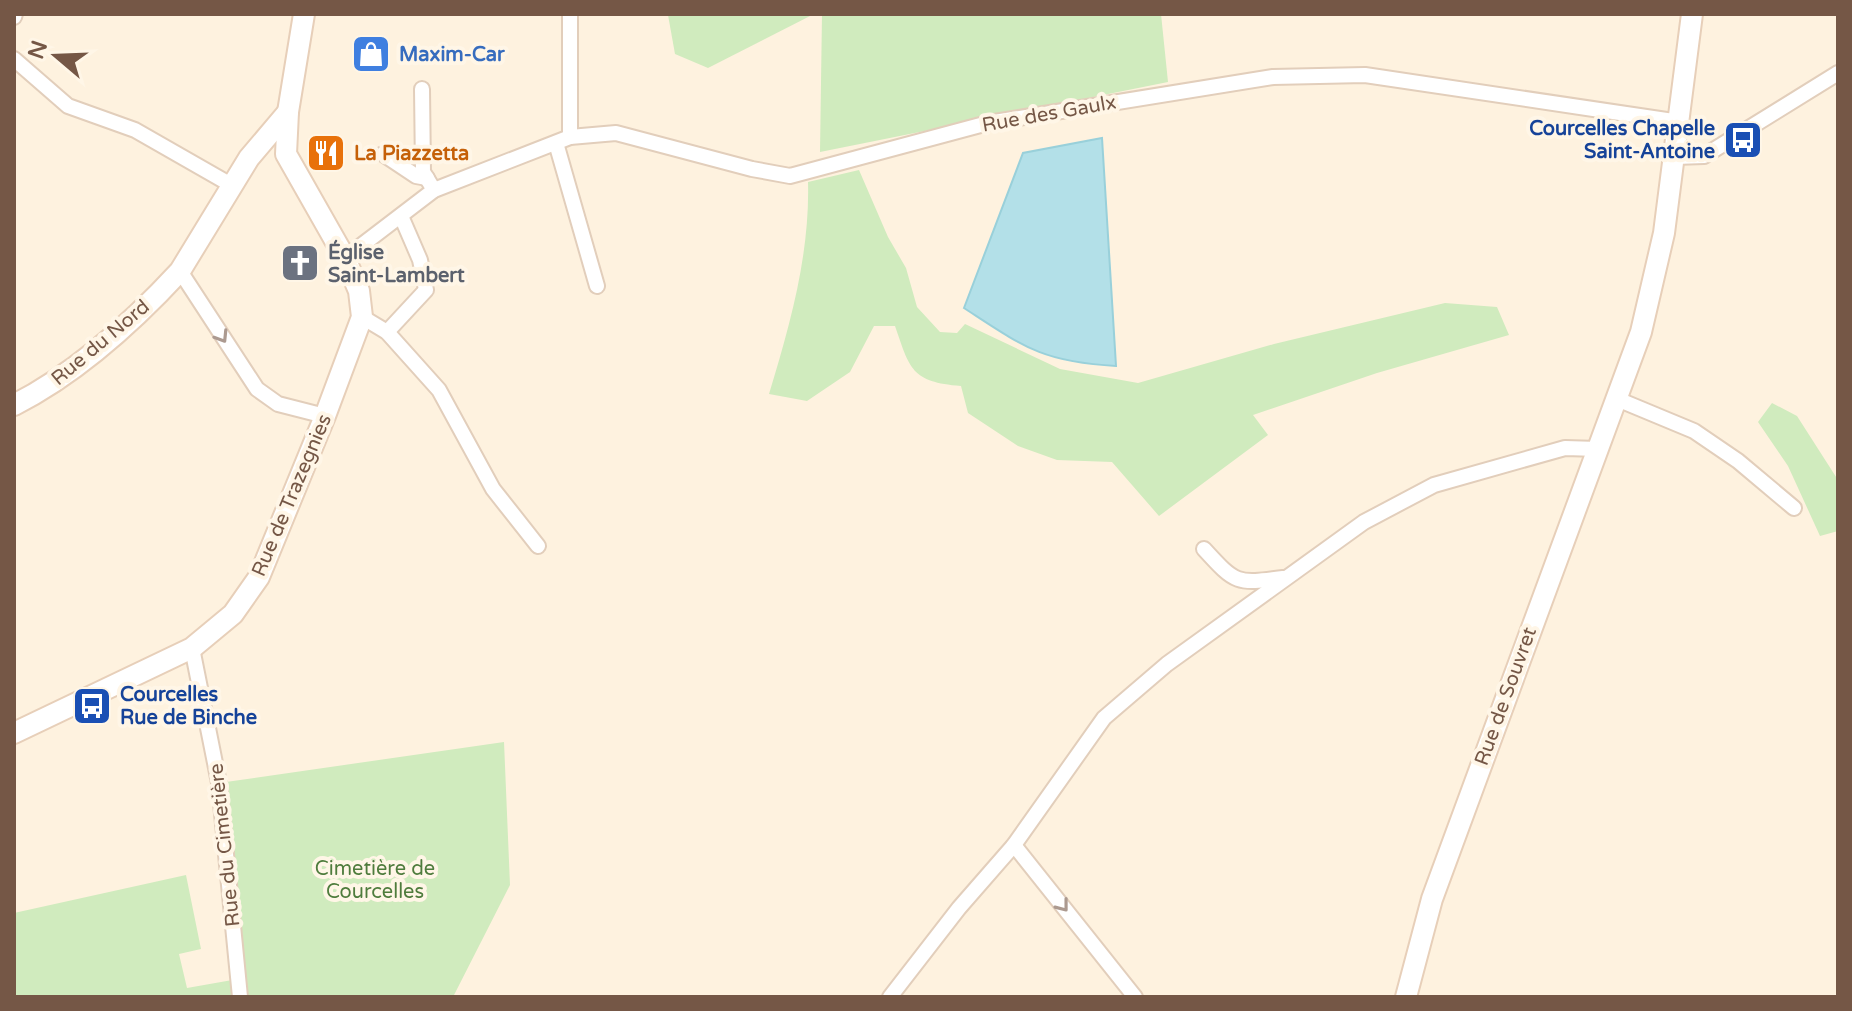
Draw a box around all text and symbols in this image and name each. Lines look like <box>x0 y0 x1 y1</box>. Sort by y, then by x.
north arrow <box>16 16 96 96</box>
shop icon: Maxim-Car <box>350 33 392 75</box>
text: N <box>23 37 53 62</box>
place label: Maxim-Car <box>399 43 505 67</box>
street label: Rue des Gaulx <box>980 90 1118 138</box>
place label: Courcelles Chapelle Saint-Antoine <box>1529 117 1715 164</box>
bus stop icon: Courcelles Chapelle Saint-Antoine <box>1722 119 1764 161</box>
restaurant icon: La Piazzetta <box>305 132 347 174</box>
place label: La Piazzetta <box>354 142 469 166</box>
place label: Église Saint-Lambert <box>328 239 465 288</box>
church icon: Église Saint-Lambert <box>279 242 321 284</box>
street label: Rue du Nord <box>47 295 155 391</box>
one-way arrow <box>212 328 227 343</box>
street label: Rue de Trazegnies <box>247 411 337 580</box>
street label: Rue de Souvret <box>1470 623 1542 769</box>
place label: Courcelles Rue de Binche <box>120 683 257 730</box>
bus stop icon: Courcelles Rue de Binche <box>71 685 113 727</box>
street label: Rue du Cimetière <box>204 762 246 928</box>
park label: Cimetière de Courcelles <box>315 857 435 904</box>
one-way arrow <box>1053 897 1067 912</box>

